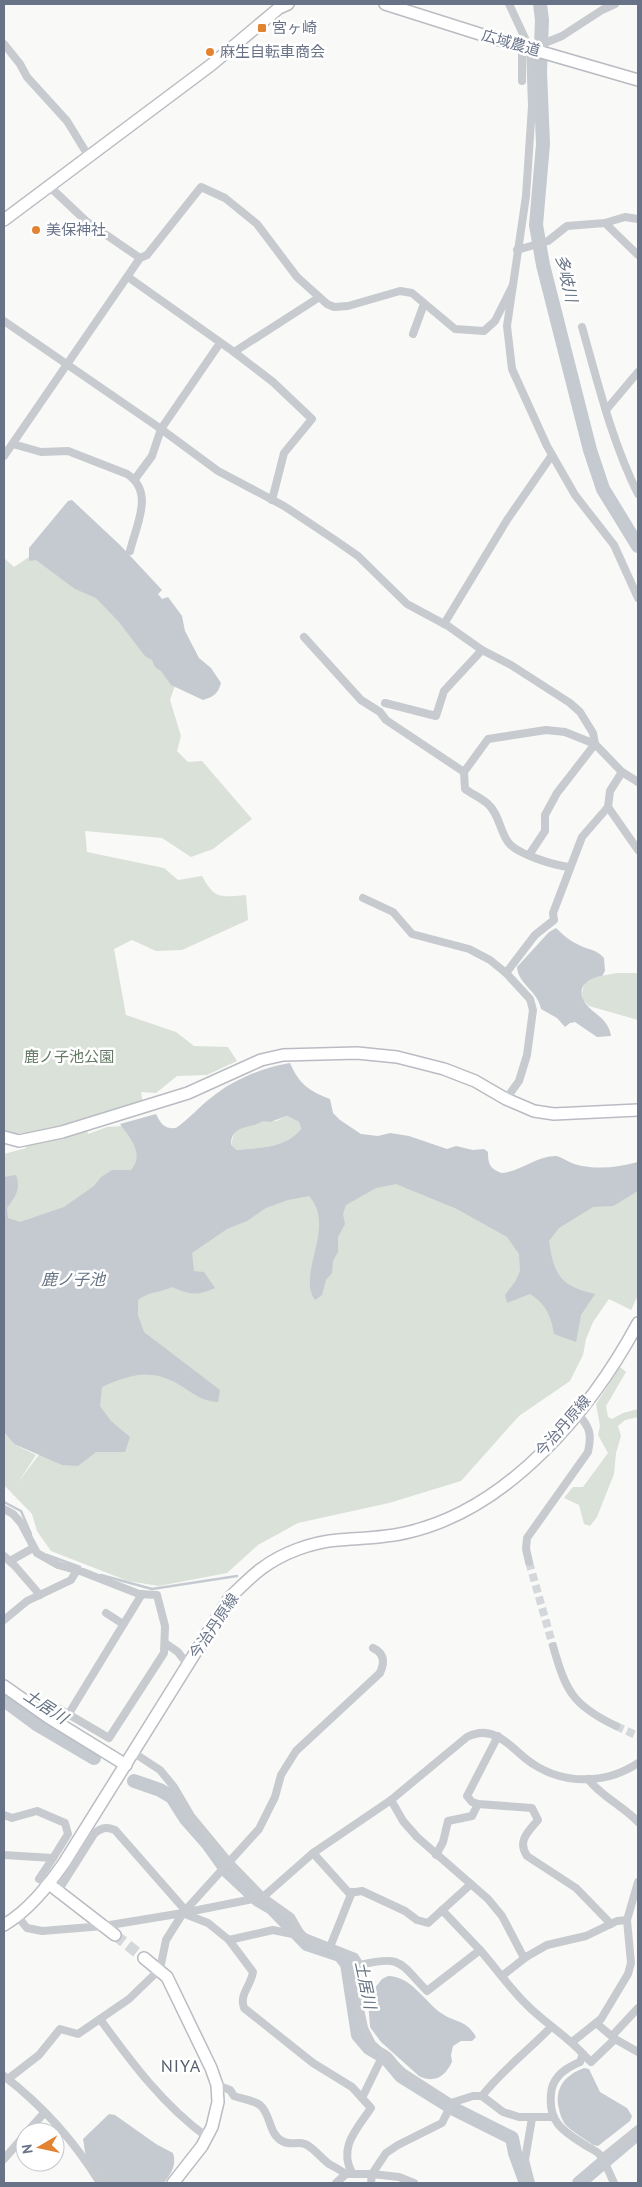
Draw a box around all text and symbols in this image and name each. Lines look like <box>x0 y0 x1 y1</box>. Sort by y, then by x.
place label: 宮ヶ崎 <box>272 18 317 37</box>
marker: 宮ヶ崎 <box>256 22 268 34</box>
street label: 広域農道 <box>480 25 543 60</box>
place label: 麻生自転車商会 <box>220 42 325 61</box>
marker: 麻生自転車商会 <box>204 46 216 58</box>
place label: 美保神社 <box>46 220 106 239</box>
marker: 美保神社 <box>30 224 42 236</box>
water label: 多岐川 <box>552 252 583 306</box>
park label: 鹿ノ子池公園 <box>24 1047 114 1066</box>
water label: 鹿ノ子池 <box>41 1269 107 1289</box>
street label: 今治丹原線 <box>531 1391 594 1460</box>
street label: 今治丹原線 <box>185 1589 242 1662</box>
water label: 土居川 <box>20 1685 73 1729</box>
water label: 土居川 <box>351 1959 381 2013</box>
district label: NIYA <box>161 2054 201 2077</box>
north arrow <box>15 2122 65 2172</box>
text: N <box>18 2143 37 2155</box>

